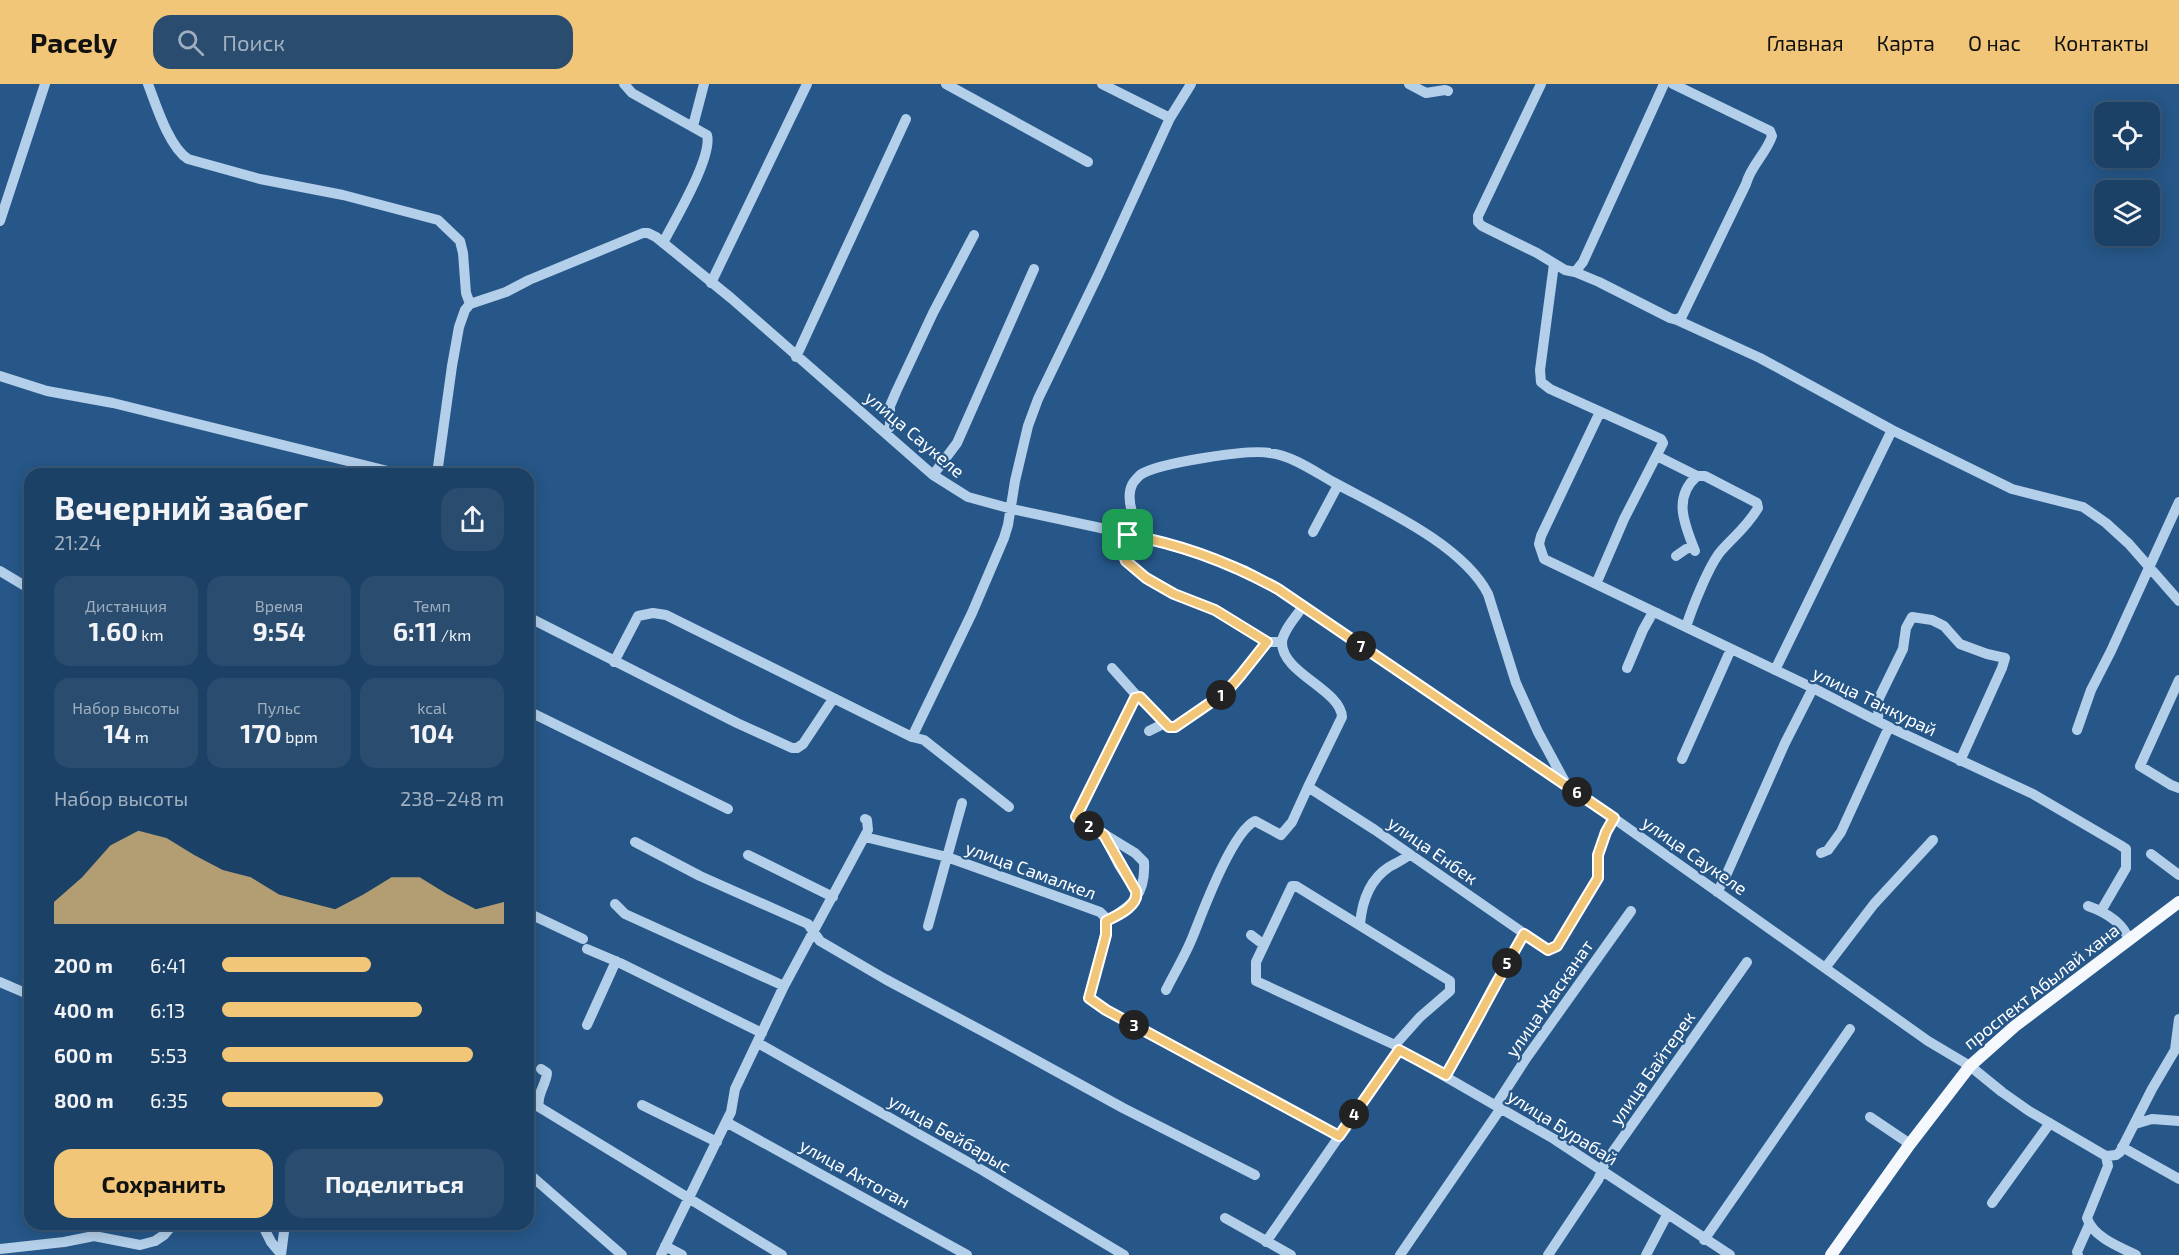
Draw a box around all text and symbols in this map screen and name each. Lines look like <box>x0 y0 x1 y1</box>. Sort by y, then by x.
search box <box>153 15 573 69</box>
text: Pacely <box>30 25 117 59</box>
icon: search <box>174 26 207 59</box>
text: Поиск <box>222 29 285 55</box>
text: Главная <box>1767 30 1844 55</box>
text: Карта <box>1877 30 1935 55</box>
text: О нас <box>1968 30 2021 55</box>
text: Контакты <box>2054 30 2149 55</box>
map controls <box>2094 102 2160 246</box>
button: locate <box>2094 102 2160 168</box>
button: layers <box>2094 180 2160 246</box>
street label: улица Саукеле <box>861 386 969 482</box>
text: Вечерний забег <box>54 487 308 527</box>
button: share <box>441 488 504 551</box>
pin <box>1102 509 1153 560</box>
icon: arrive <box>1111 518 1144 551</box>
text: 21:24 <box>54 530 101 554</box>
text: Дистанция <box>85 596 167 615</box>
text: Время <box>255 596 303 615</box>
text: Темп <box>413 596 451 615</box>
text: 1.60 <box>88 615 138 646</box>
text: 9:54 <box>253 615 305 646</box>
text: 6:11 <box>393 615 437 646</box>
text: km <box>138 625 164 644</box>
text: /km <box>437 625 471 644</box>
pin: 7 <box>1346 631 1376 661</box>
text: 7 <box>1357 636 1365 655</box>
street label: улица Танкурай <box>1809 661 1941 741</box>
pin: 1 <box>1206 680 1236 710</box>
text: 1 <box>1218 685 1224 704</box>
text: Набор высоты <box>72 698 180 717</box>
text: Пульс <box>257 698 301 717</box>
text: kcal <box>417 698 447 717</box>
text: 14 <box>103 717 131 748</box>
text: 170 <box>240 717 282 748</box>
text: 104 <box>410 717 454 748</box>
text: m <box>131 727 149 746</box>
text: bpm <box>282 727 318 746</box>
pin: 6 <box>1562 777 1592 807</box>
text: 6 <box>1572 782 1582 801</box>
text: Набор высоты <box>54 786 188 810</box>
text: 238–248 m <box>400 786 504 810</box>
pin: 2 <box>1074 811 1104 841</box>
street label: улица Енбек <box>1384 811 1482 889</box>
street label: улица Саукеле <box>1638 811 1752 899</box>
text: 2 <box>1084 816 1094 835</box>
street label: улица Самалкел <box>963 836 1099 904</box>
street label: проспект Абылай хана <box>1959 918 2123 1054</box>
street label: улица Жасканат <box>1500 935 1598 1061</box>
pin: 5 <box>1492 948 1522 978</box>
text: 200 m <box>54 953 113 977</box>
text: 6:41 <box>150 953 186 977</box>
text: 5 <box>1503 953 1511 972</box>
text: 400 m <box>54 998 114 1022</box>
text: 6:13 <box>150 998 185 1022</box>
street label: улица Байтерек <box>1605 1007 1700 1129</box>
pin: 3 <box>1119 1010 1149 1040</box>
text: 3 <box>1129 1015 1139 1034</box>
text: 600 m <box>54 1043 113 1067</box>
text: 5:53 <box>150 1043 187 1067</box>
street label: улица Бурабай <box>1504 1084 1622 1170</box>
text: 800 m <box>54 1088 114 1112</box>
text: 6:35 <box>150 1088 188 1112</box>
street label: улица Бейбарыс <box>885 1089 1015 1177</box>
pin: 4 <box>1339 1099 1369 1129</box>
text: 4 <box>1349 1104 1359 1123</box>
street label: улица Актоган <box>796 1134 914 1212</box>
button: Сохранить <box>54 1149 273 1218</box>
button: Поделиться <box>285 1149 504 1218</box>

